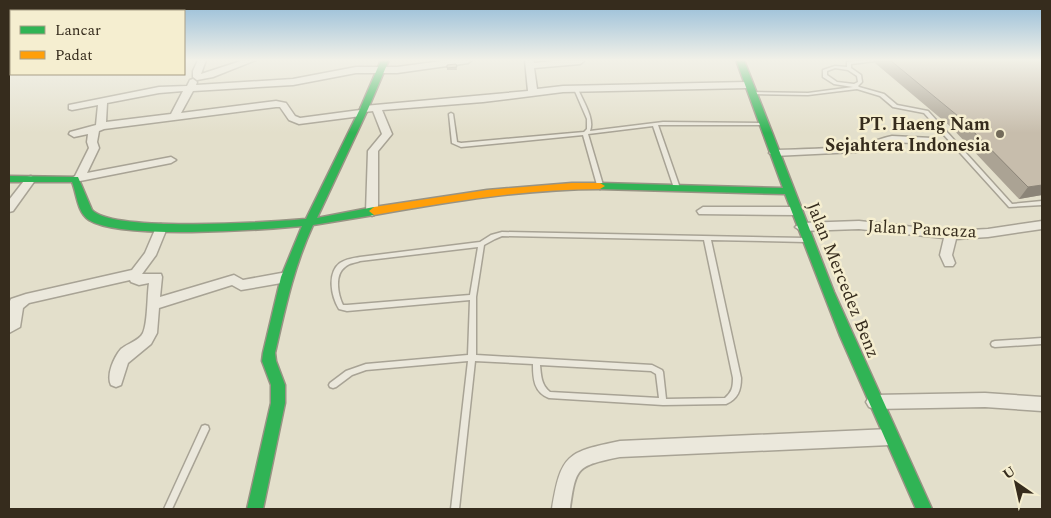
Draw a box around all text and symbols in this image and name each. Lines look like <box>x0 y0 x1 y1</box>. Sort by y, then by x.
legend <box>10 10 185 75</box>
text: Lancar <box>55 19 101 42</box>
text: Padat <box>55 44 93 67</box>
place label: PT. Haeng Nam Sejahtera Indonesia <box>825 111 991 159</box>
marker: PT. Haeng Nam Sejahtera Indonesia <box>994 128 1006 140</box>
street label: Jalan Mercedez Benz <box>799 198 887 362</box>
street label: Jalan Pancaza <box>867 213 978 245</box>
north arrow <box>991 458 1041 508</box>
text: U <box>998 461 1020 485</box>

